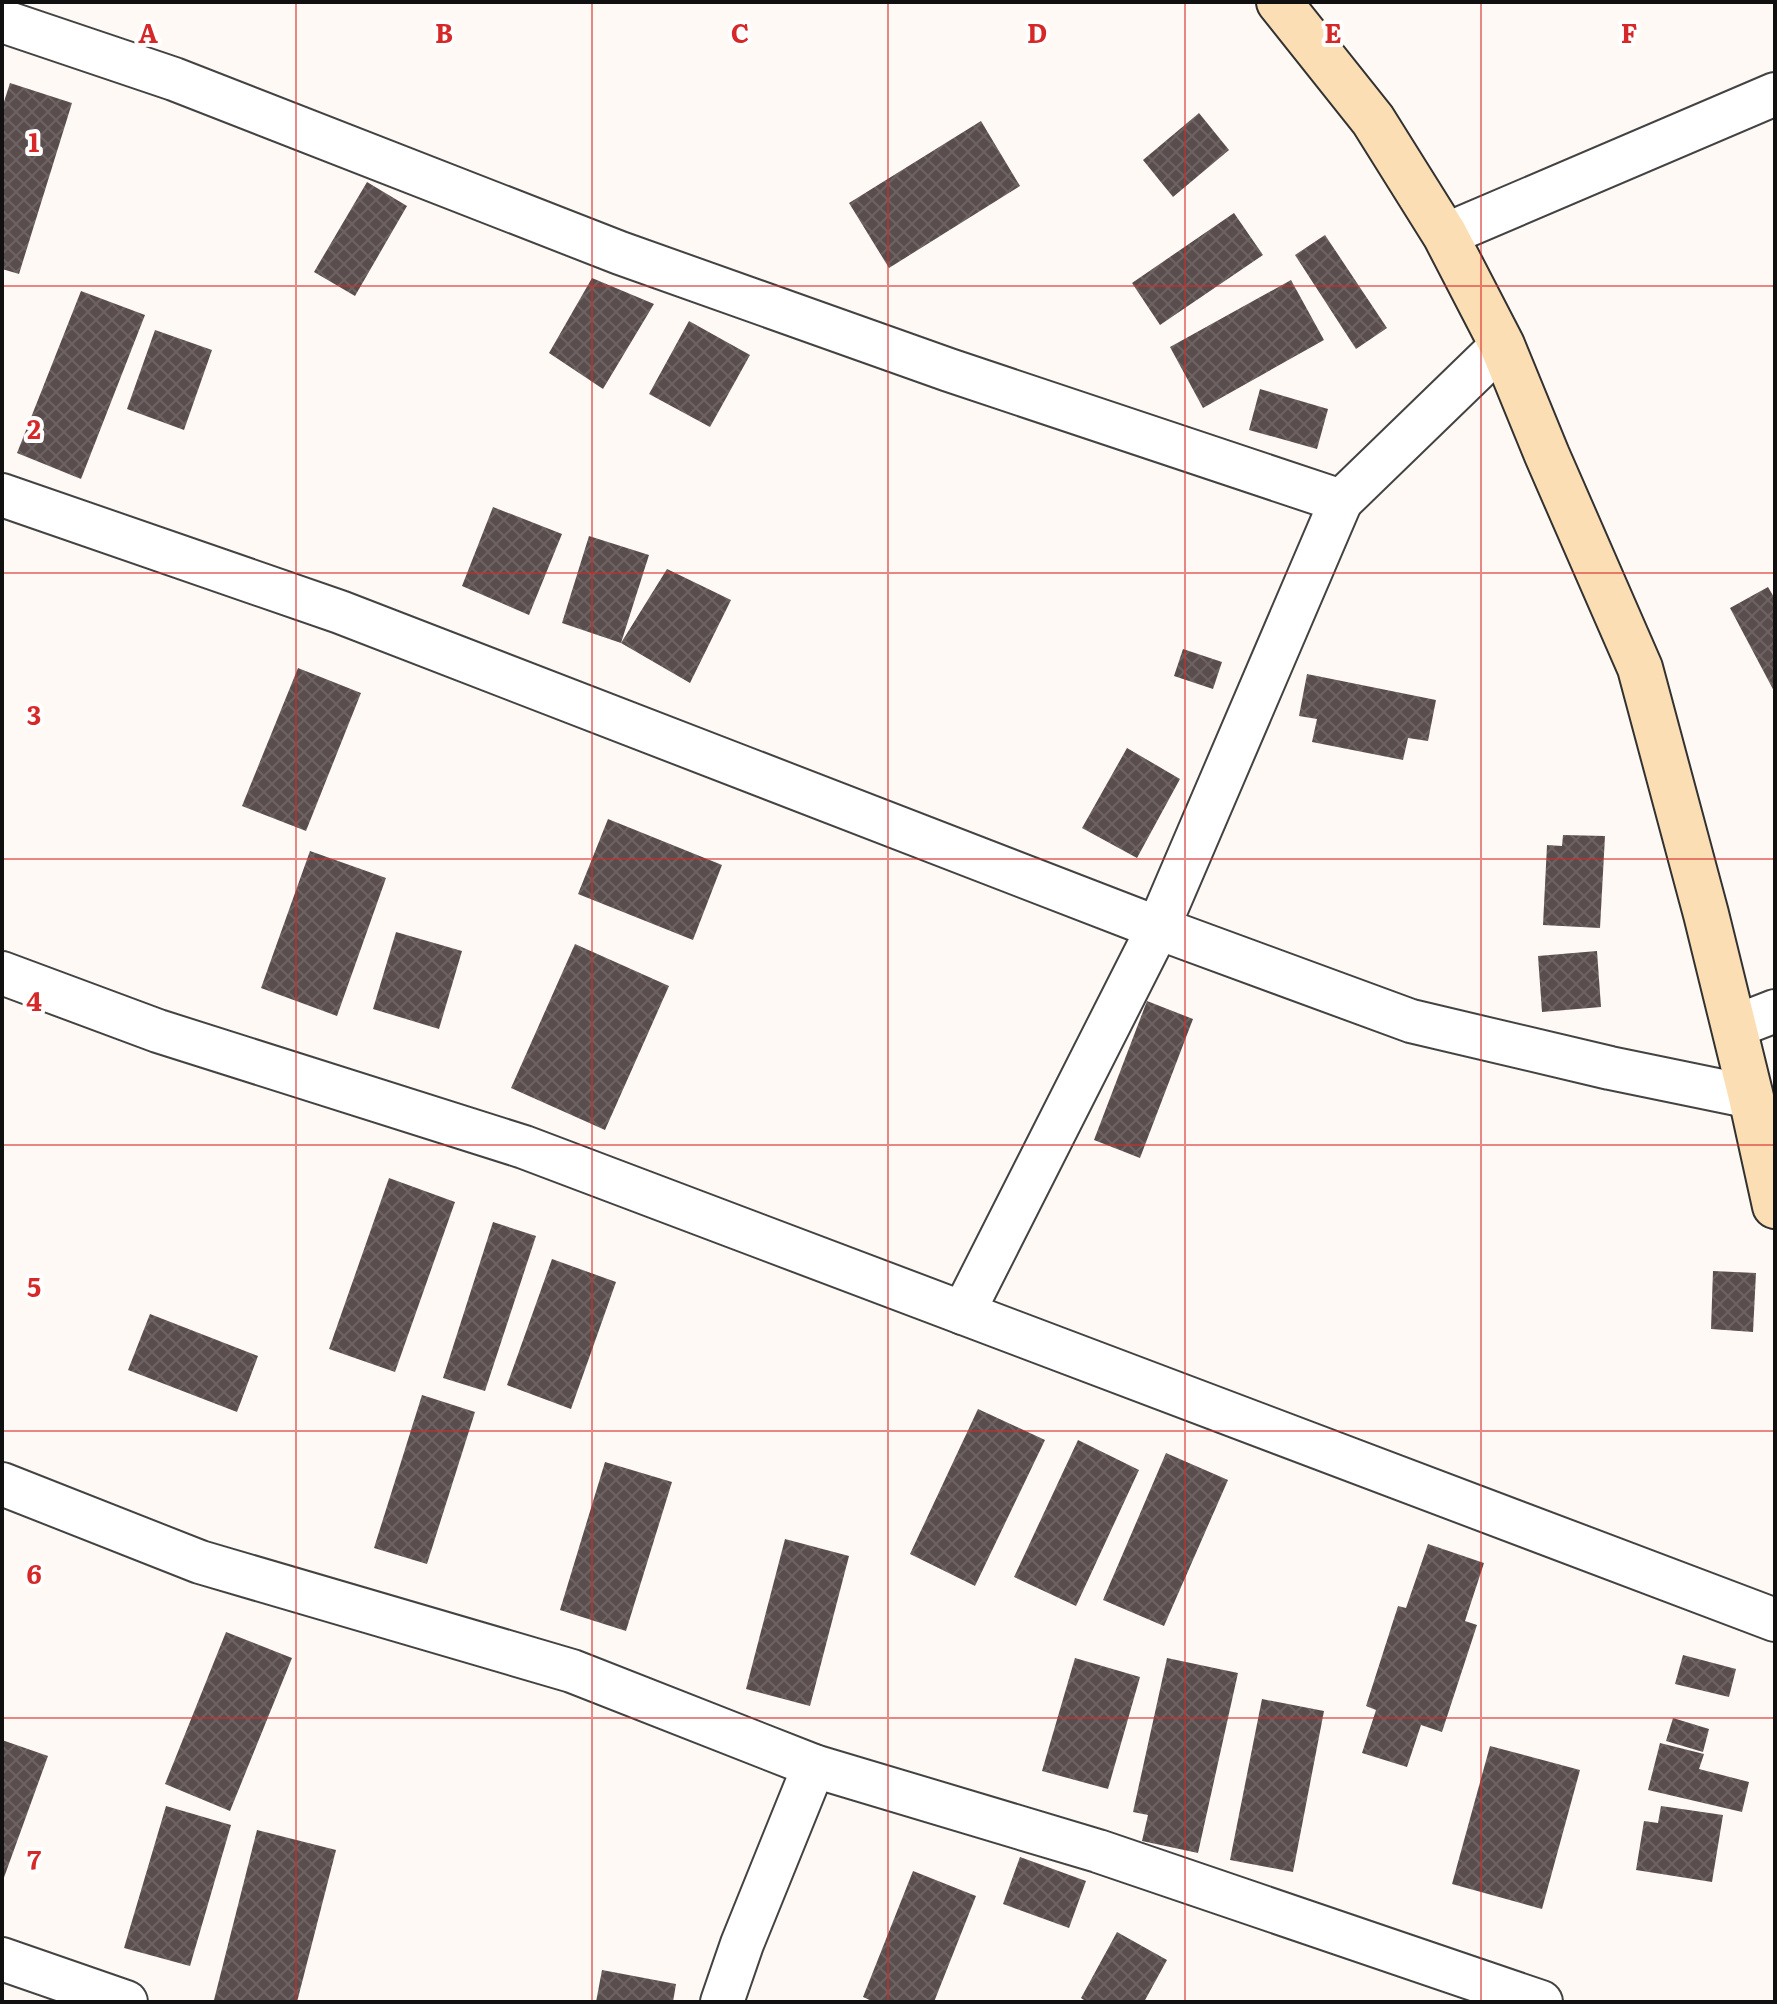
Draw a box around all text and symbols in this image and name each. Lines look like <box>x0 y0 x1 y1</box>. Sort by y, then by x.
text: A <box>138 12 158 51</box>
text: B <box>435 12 453 51</box>
text: C <box>731 12 749 51</box>
text: D <box>1027 12 1047 51</box>
text: E <box>1324 12 1342 51</box>
text: F <box>1621 12 1637 51</box>
text: 1 <box>29 121 40 160</box>
text: 2 <box>27 408 41 447</box>
text: 3 <box>27 694 41 733</box>
text: 4 <box>26 980 42 1019</box>
text: 5 <box>27 1266 41 1305</box>
text: 6 <box>26 1553 42 1592</box>
text: 7 <box>27 1839 41 1878</box>

